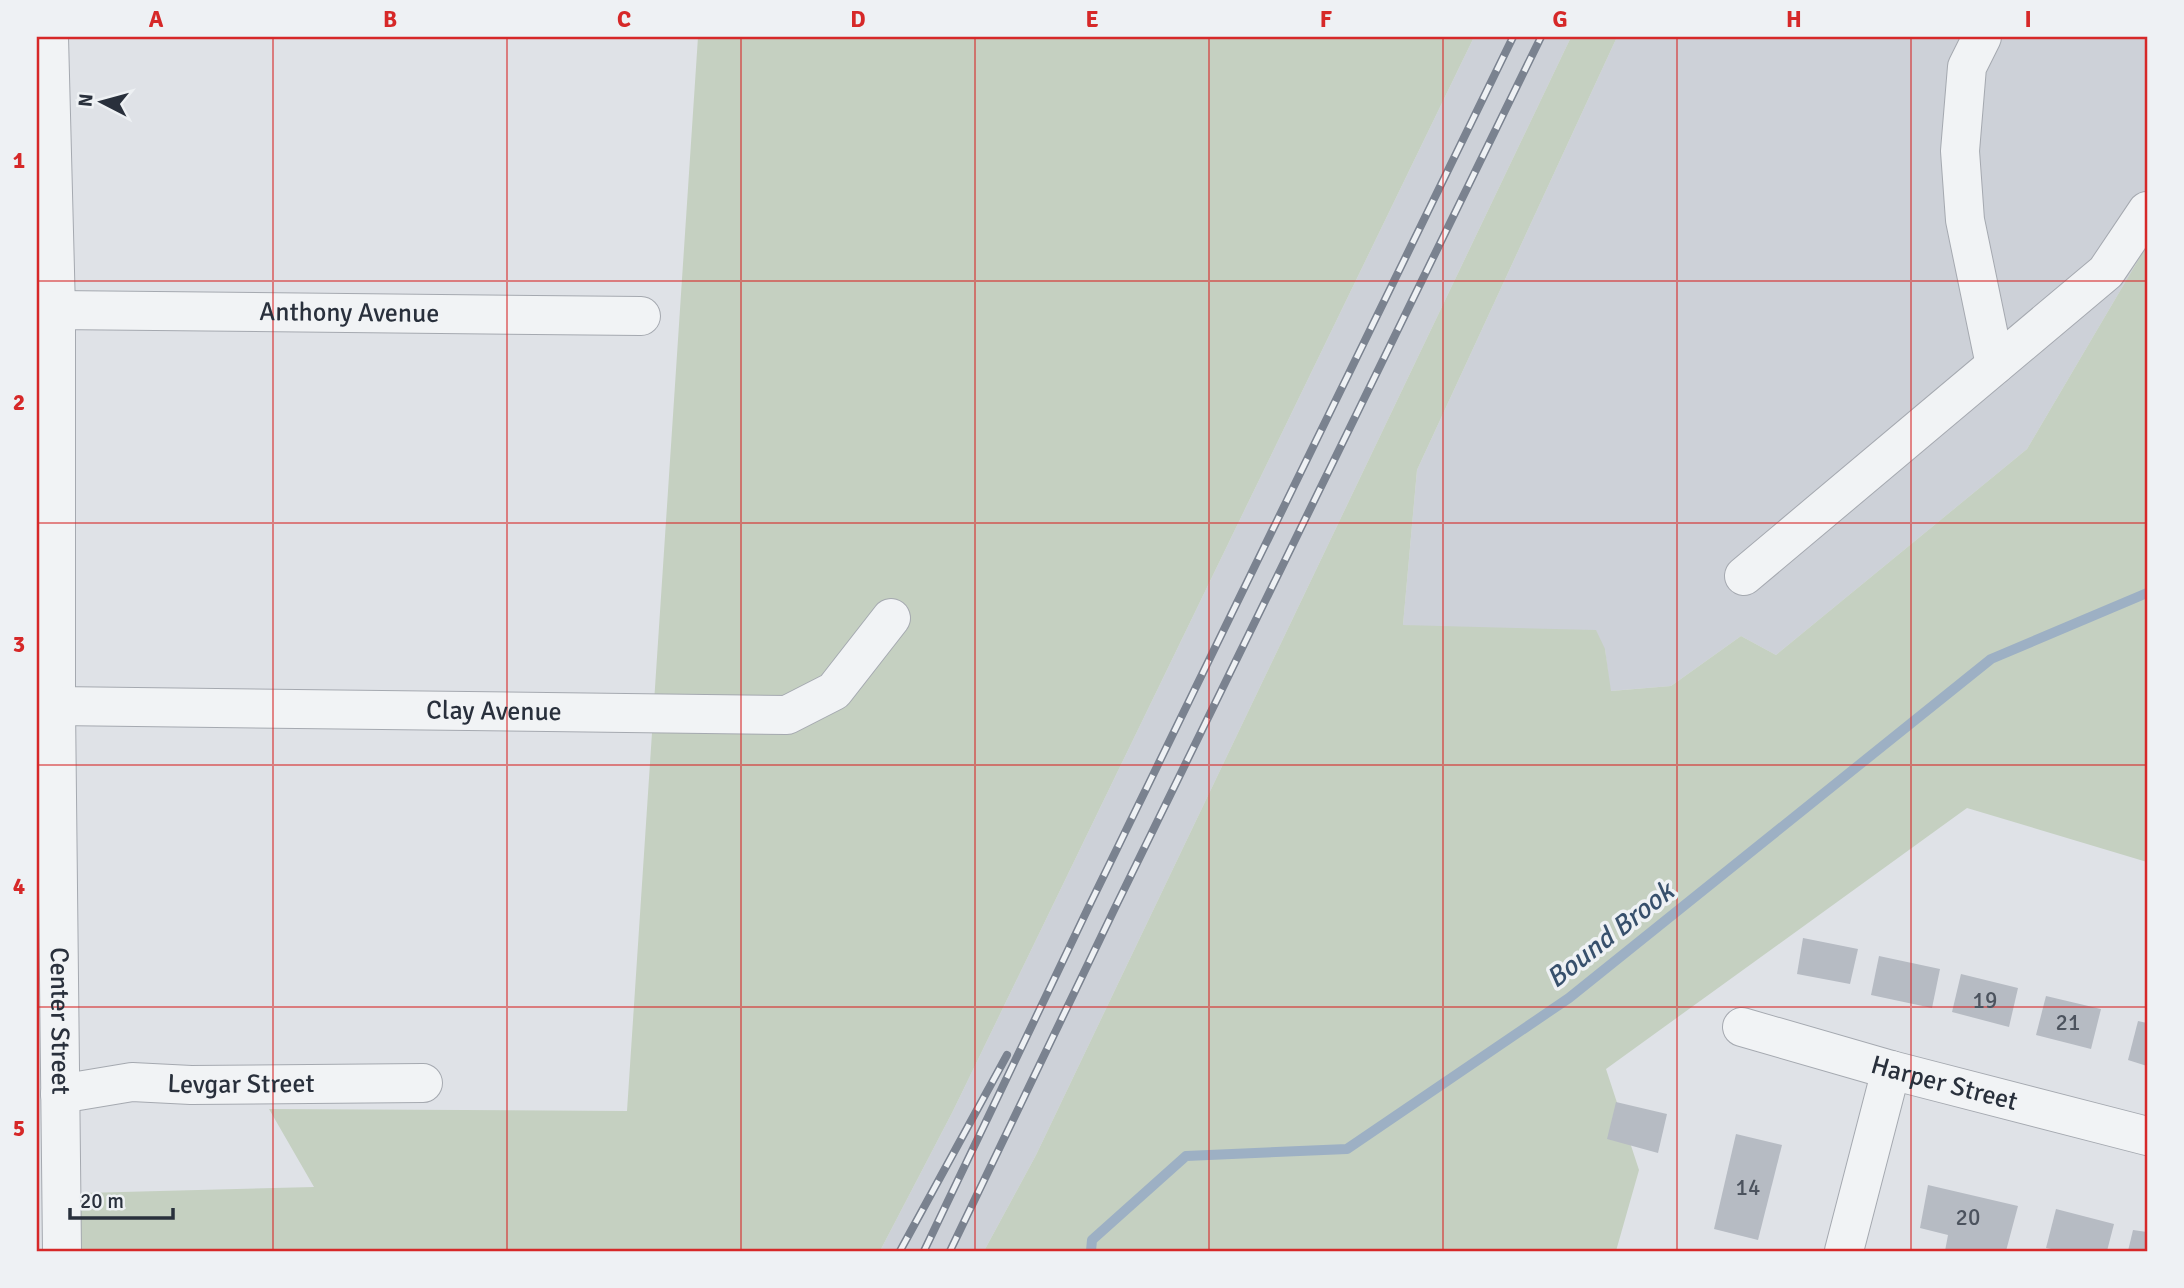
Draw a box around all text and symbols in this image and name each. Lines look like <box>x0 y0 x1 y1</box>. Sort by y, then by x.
text: A <box>149 5 164 34</box>
text: B <box>383 5 397 34</box>
text: C <box>617 5 631 34</box>
text: D <box>850 5 866 34</box>
text: E <box>1085 5 1099 34</box>
text: F <box>1320 5 1332 34</box>
text: G <box>1552 5 1568 34</box>
text: H <box>1786 5 1802 34</box>
text: I <box>2024 5 2032 34</box>
north arrow <box>66 66 136 136</box>
text: N <box>73 93 99 108</box>
text: 1 <box>13 146 25 175</box>
street label: Anthony Avenue <box>259 296 439 330</box>
text: 2 <box>13 388 25 417</box>
text: 3 <box>13 630 25 659</box>
street label: Clay Avenue <box>426 695 562 728</box>
text: 4 <box>13 872 25 901</box>
water label: Bound Brook <box>1539 873 1683 995</box>
street label: Center Street <box>43 947 76 1095</box>
house number: 19 <box>1973 986 1997 1015</box>
house number: 21 <box>2056 1008 2080 1037</box>
street label: Harper Street <box>1867 1049 2021 1118</box>
street label: Levgar Street <box>167 1068 315 1101</box>
text: 5 <box>13 1114 25 1143</box>
house number: 14 <box>1736 1173 1760 1202</box>
scale bar <box>70 1176 173 1220</box>
text: 20 m <box>80 1188 124 1214</box>
house number: 20 <box>1956 1203 1980 1232</box>

